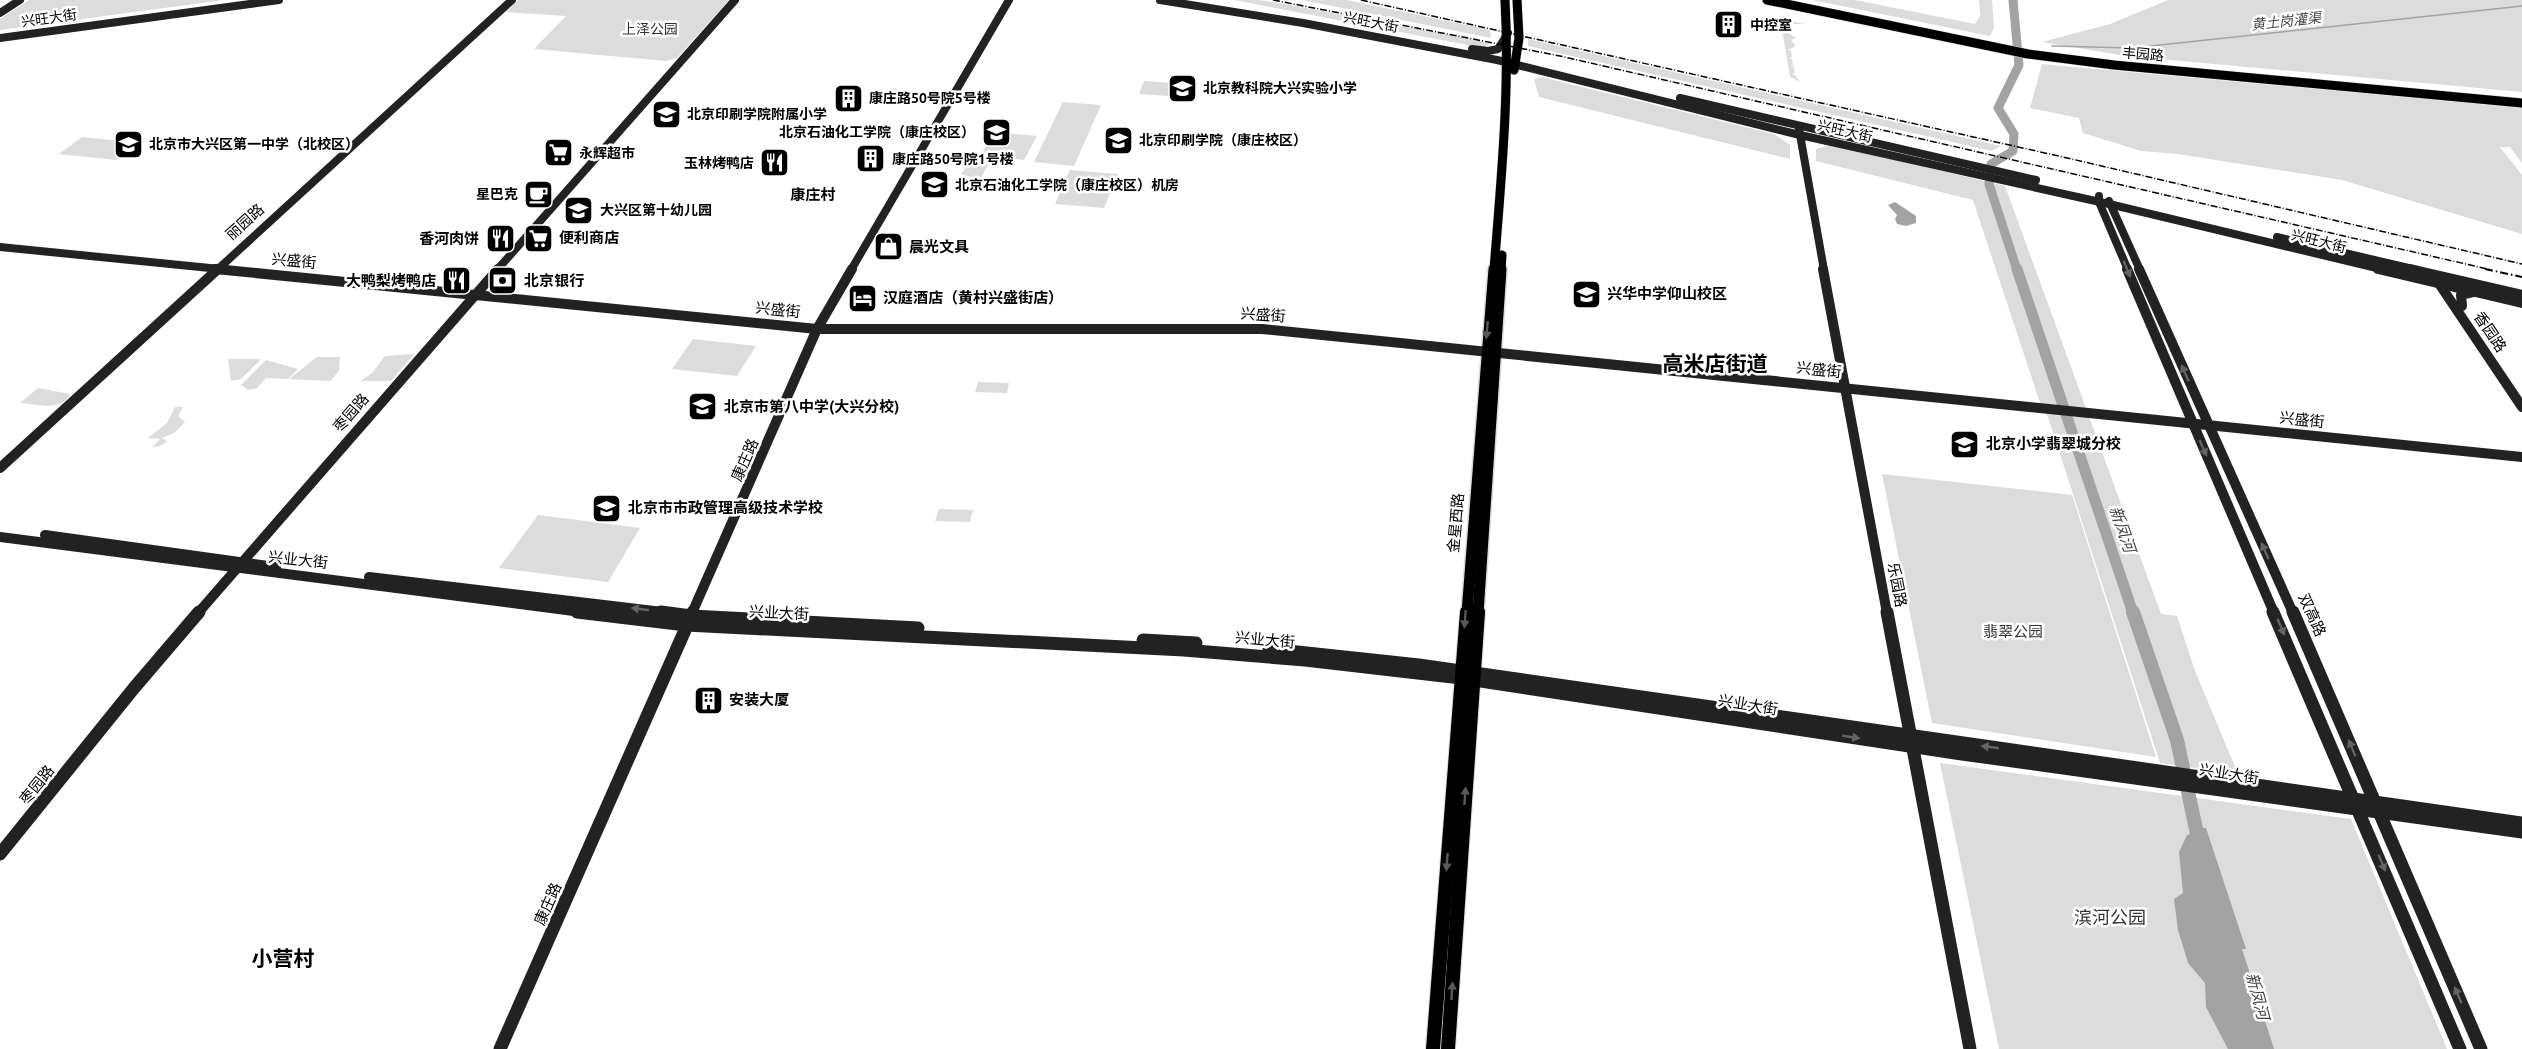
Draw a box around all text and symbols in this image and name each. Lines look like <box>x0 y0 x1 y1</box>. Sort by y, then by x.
street label: 兴旺大街 <box>20 6 78 30</box>
street label: 兴旺大街 <box>1342 9 1400 35</box>
building icon: 中控室 <box>1713 9 1745 41</box>
water label: 黄土岗灌渠 <box>2250 9 2324 33</box>
place label: 中控室 <box>1750 17 1792 33</box>
park label: 上泽公园 <box>622 21 678 37</box>
street label: 丰园路 <box>2121 44 2165 64</box>
school or university icon: 北京教科院大兴实验小学 <box>1166 72 1198 104</box>
place label: 北京教科院大兴实验小学 <box>1203 80 1357 96</box>
building icon: 康庄路50号院5号楼 <box>832 82 864 114</box>
place label: 康庄路50号院5号楼 <box>869 90 991 106</box>
school or university icon: 北京印刷学院附属小学 <box>650 98 682 130</box>
place label: 北京印刷学院附属小学 <box>687 106 827 122</box>
school or university icon: 北京石油化工学院（康庄校区） <box>980 116 1012 148</box>
street label: 兴旺大街 <box>1816 117 1874 145</box>
place label: 北京石油化工学院（康庄校区） <box>779 124 975 140</box>
school or university icon: 北京印刷学院（康庄校区） <box>1102 124 1134 156</box>
school or university icon: 北京市大兴区第一中学（北校区） <box>112 128 144 160</box>
place label: 北京印刷学院（康庄校区） <box>1139 132 1307 148</box>
place label: 北京市大兴区第一中学（北校区） <box>149 136 359 152</box>
supermarket icon: 永辉超市 <box>542 137 574 169</box>
building icon: 康庄路50号院1号楼 <box>855 143 887 175</box>
place label: 永辉超市 <box>579 145 635 161</box>
restaurant icon: 玉林烤鸭店 <box>759 147 791 179</box>
place label: 康庄路50号院1号楼 <box>892 151 1014 167</box>
place label: 玉林烤鸭店 <box>684 155 754 171</box>
school or university icon: 北京石油化工学院（康庄校区）机房 <box>918 169 950 201</box>
place label: 北京石油化工学院（康庄校区）机房 <box>955 177 1179 193</box>
cafe icon: 星巴克 <box>523 178 555 210</box>
place label: 星巴克 <box>476 186 518 202</box>
district label: 康庄村 <box>790 186 836 203</box>
school or university icon: 大兴区第十幼儿园 <box>563 194 595 226</box>
street label: 丽园路 <box>222 200 267 243</box>
place label: 大兴区第十幼儿园 <box>600 202 712 218</box>
supermarket icon: 便利商店 <box>522 222 554 254</box>
restaurant icon: 香河肉饼 <box>484 223 516 255</box>
street label: 兴旺大街 <box>2290 226 2348 256</box>
place label: 便利商店 <box>559 229 619 246</box>
place label: 香河肉饼 <box>419 230 479 247</box>
shop icon: 晨光文具 <box>872 231 904 263</box>
place label: 晨光文具 <box>909 238 969 255</box>
street label: 兴盛街 <box>271 250 317 271</box>
one-way arrow <box>2122 260 2132 278</box>
restaurant icon: 大鸭梨烤鸭店 <box>441 265 473 297</box>
bank icon: 北京银行 <box>487 265 519 297</box>
place label: 大鸭梨烤鸭店 <box>346 272 436 289</box>
place label: 北京银行 <box>524 272 584 289</box>
school or university icon: 兴华中学仰山校区 <box>1570 278 1602 310</box>
hotel icon: 汉庭酒店（黄村兴盛街店） <box>846 282 878 314</box>
place label: 兴华中学仰山校区 <box>1607 285 1727 302</box>
place label: 汉庭酒店（黄村兴盛街店） <box>883 289 1063 306</box>
street label: 兴盛街 <box>755 299 801 320</box>
street label: 兴盛街 <box>1240 304 1286 325</box>
street label: 香园路 <box>2471 308 2510 355</box>
one-way arrow <box>1482 321 1492 340</box>
district label: 高米店街道 <box>1663 351 1768 375</box>
street label: 兴盛街 <box>1796 359 1842 380</box>
one-way arrow <box>2180 364 2189 381</box>
street label: 枣园路 <box>329 390 372 435</box>
school or university icon: 北京市第八中学(大兴分校) <box>687 391 719 423</box>
place label: 北京市第八中学(大兴分校) <box>724 398 899 415</box>
street label: 兴盛街 <box>2279 409 2325 430</box>
school or university icon: 北京小学翡翠城分校 <box>1949 428 1981 460</box>
place label: 北京小学翡翠城分校 <box>1986 435 2121 452</box>
street label: 康庄路 <box>728 436 761 484</box>
one-way arrow <box>2198 440 2208 458</box>
school or university icon: 北京市市政管理高级技术学校 <box>591 492 623 524</box>
street label: 金星西路 <box>1444 492 1467 554</box>
place label: 北京市市政管理高级技术学校 <box>628 499 823 516</box>
water label: 新凤河 <box>2107 503 2140 557</box>
one-way arrow <box>2260 542 2269 559</box>
street label: 兴业大街 <box>267 548 329 571</box>
street label: 乐园路 <box>1885 561 1910 609</box>
street label: 双高路 <box>2296 591 2329 639</box>
street label: 兴业大街 <box>749 602 809 623</box>
one-way arrow <box>631 604 650 613</box>
one-way arrow <box>1461 609 1470 628</box>
one-way arrow <box>2277 618 2286 636</box>
park label: 翡翠公园 <box>1983 623 2043 640</box>
street label: 兴业大街 <box>1234 628 1296 651</box>
building icon: 安装大厦 <box>692 684 724 716</box>
place label: 安装大厦 <box>729 691 789 708</box>
street label: 兴业大街 <box>1717 691 1779 718</box>
one-way arrow <box>1841 733 1860 742</box>
one-way arrow <box>2347 739 2357 757</box>
one-way arrow <box>1980 743 1999 752</box>
street label: 兴业大街 <box>2198 760 2260 787</box>
street label: 枣园路 <box>16 762 57 808</box>
one-way arrow <box>1460 787 1470 806</box>
one-way arrow <box>1442 853 1452 872</box>
one-way arrow <box>2377 854 2387 872</box>
street label: 康庄路 <box>531 880 564 928</box>
park label: 滨河公园 <box>2074 907 2146 927</box>
district label: 小营村 <box>252 946 315 970</box>
water label: 新凤河 <box>2243 970 2274 1024</box>
one-way arrow <box>1447 981 1456 1000</box>
one-way arrow <box>2453 986 2463 1004</box>

